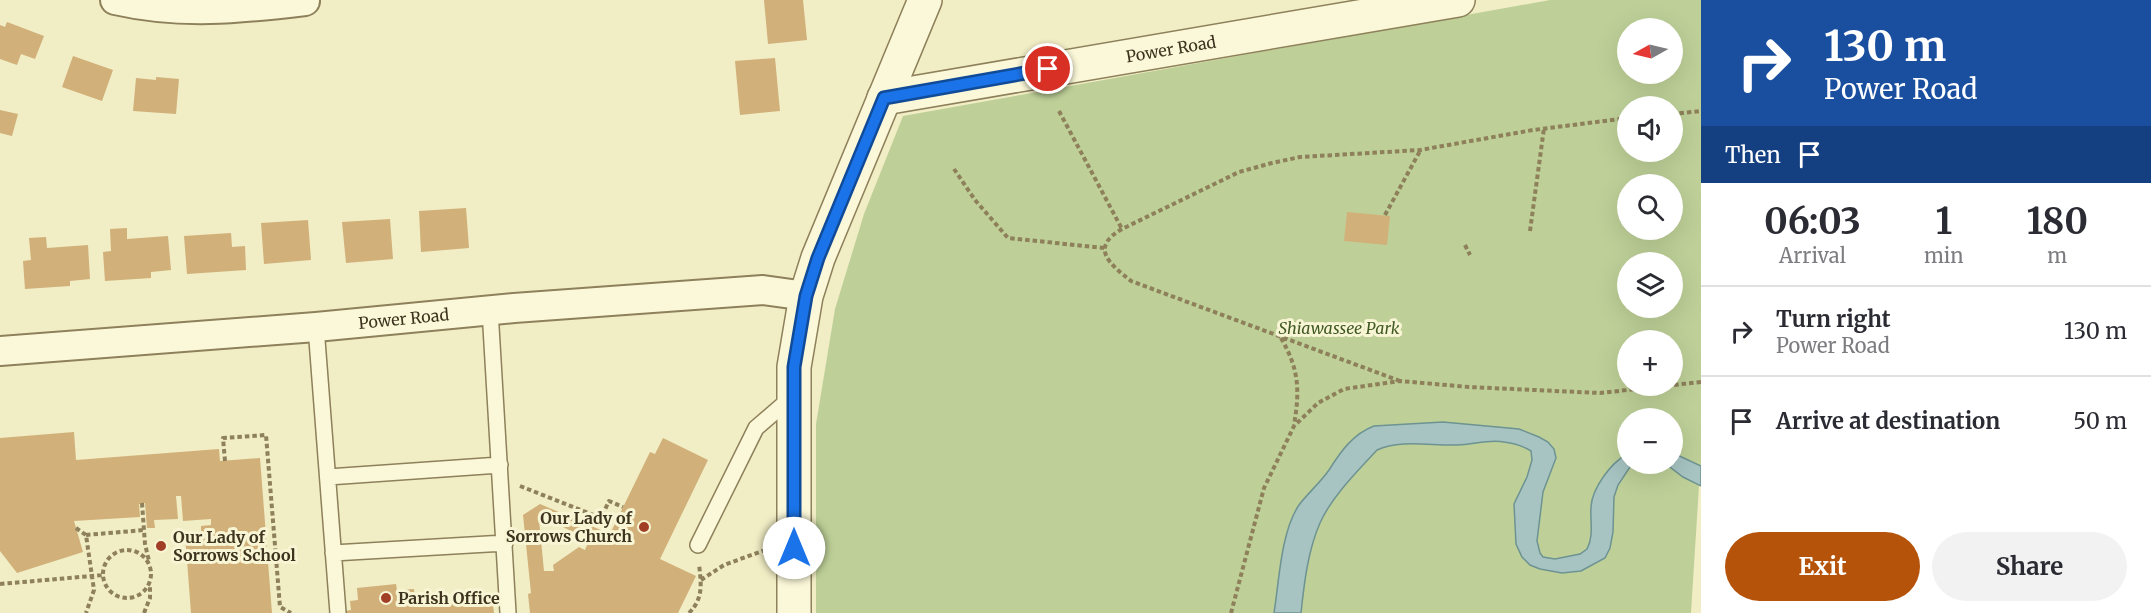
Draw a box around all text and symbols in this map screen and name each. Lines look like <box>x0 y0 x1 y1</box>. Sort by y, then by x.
north arrow <box>1617 18 1683 84</box>
map controls <box>1617 18 1683 474</box>
text: 130 m <box>1824 20 1946 72</box>
icon: right <box>1725 24 1803 102</box>
street label: Power Road <box>1124 31 1218 67</box>
pin <box>1022 43 1073 94</box>
icon: arrive <box>1031 52 1064 85</box>
text: Power Road <box>1824 72 1978 106</box>
button: sound <box>1617 96 1683 162</box>
icon: arrive <box>1793 138 1826 171</box>
text: Then <box>1725 141 1781 169</box>
button: search <box>1617 174 1683 240</box>
text: 06:03 <box>1764 199 1861 244</box>
text: 1 <box>1935 199 1952 244</box>
text: 180 <box>2027 199 2088 244</box>
text: Arrival <box>1779 243 1846 268</box>
text: min <box>1924 243 1964 268</box>
text: m <box>2047 243 2067 268</box>
button: layers <box>1617 252 1683 318</box>
street label: Power Road <box>357 304 450 333</box>
text: Turn right <box>1776 305 1890 333</box>
icon: right <box>1725 315 1758 348</box>
text: 130 m <box>2064 317 2127 345</box>
park label: Shiawassee Park <box>1279 318 1400 338</box>
button: + <box>1617 330 1683 396</box>
text: Power Road <box>1776 333 1890 358</box>
icon: arrive <box>1725 405 1758 438</box>
text: Arrive at destination <box>1776 407 2000 435</box>
text: 50 m <box>2073 407 2127 435</box>
button: − <box>1617 408 1683 474</box>
place label: Our Lady of Sorrows Church <box>506 508 633 546</box>
position arrow <box>762 516 826 580</box>
marker: Our Lady of Sorrows Church <box>637 520 651 534</box>
place label: Our Lady of Sorrows School <box>173 527 296 565</box>
button: Exit <box>1725 532 1920 601</box>
button: Share <box>1932 532 2127 601</box>
marker: Our Lady of Sorrows School <box>154 539 168 553</box>
place label: Parish Office <box>398 588 500 608</box>
marker: Parish Office <box>379 591 393 605</box>

